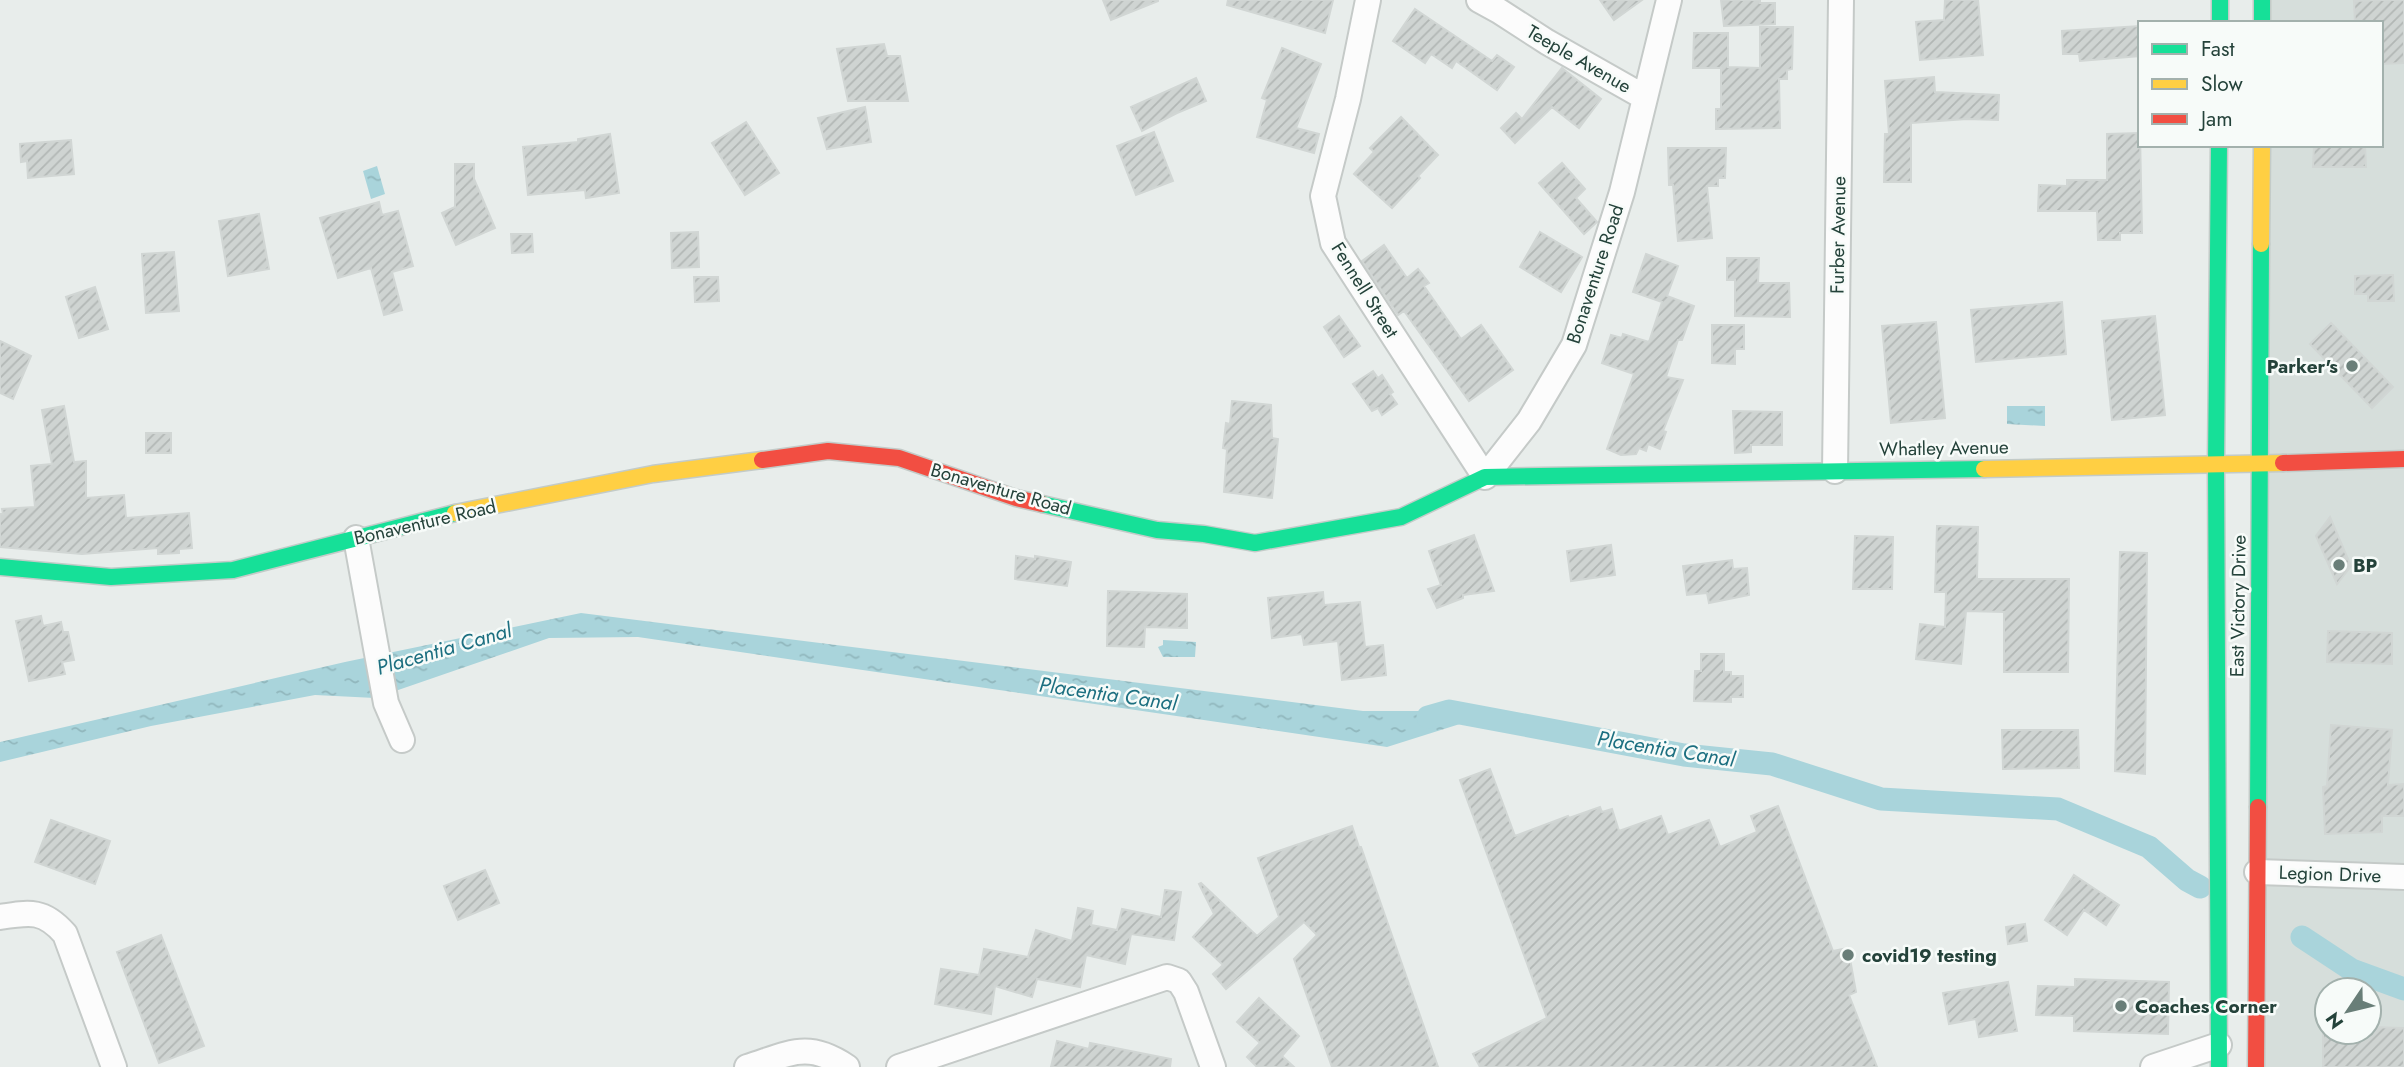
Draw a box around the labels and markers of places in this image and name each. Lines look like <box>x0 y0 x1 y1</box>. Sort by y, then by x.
place label: Parker's <box>2267 353 2338 380</box>
marker: Parker's <box>2344 358 2360 374</box>
place label: BP <box>2353 552 2378 579</box>
marker: BP <box>2331 557 2347 573</box>
place label: covid19 testing <box>1862 942 1997 969</box>
marker: covid19 testing <box>1840 947 1856 963</box>
place label: Coaches Corner <box>2135 993 2277 1020</box>
marker: Coaches Corner <box>2113 998 2129 1014</box>

